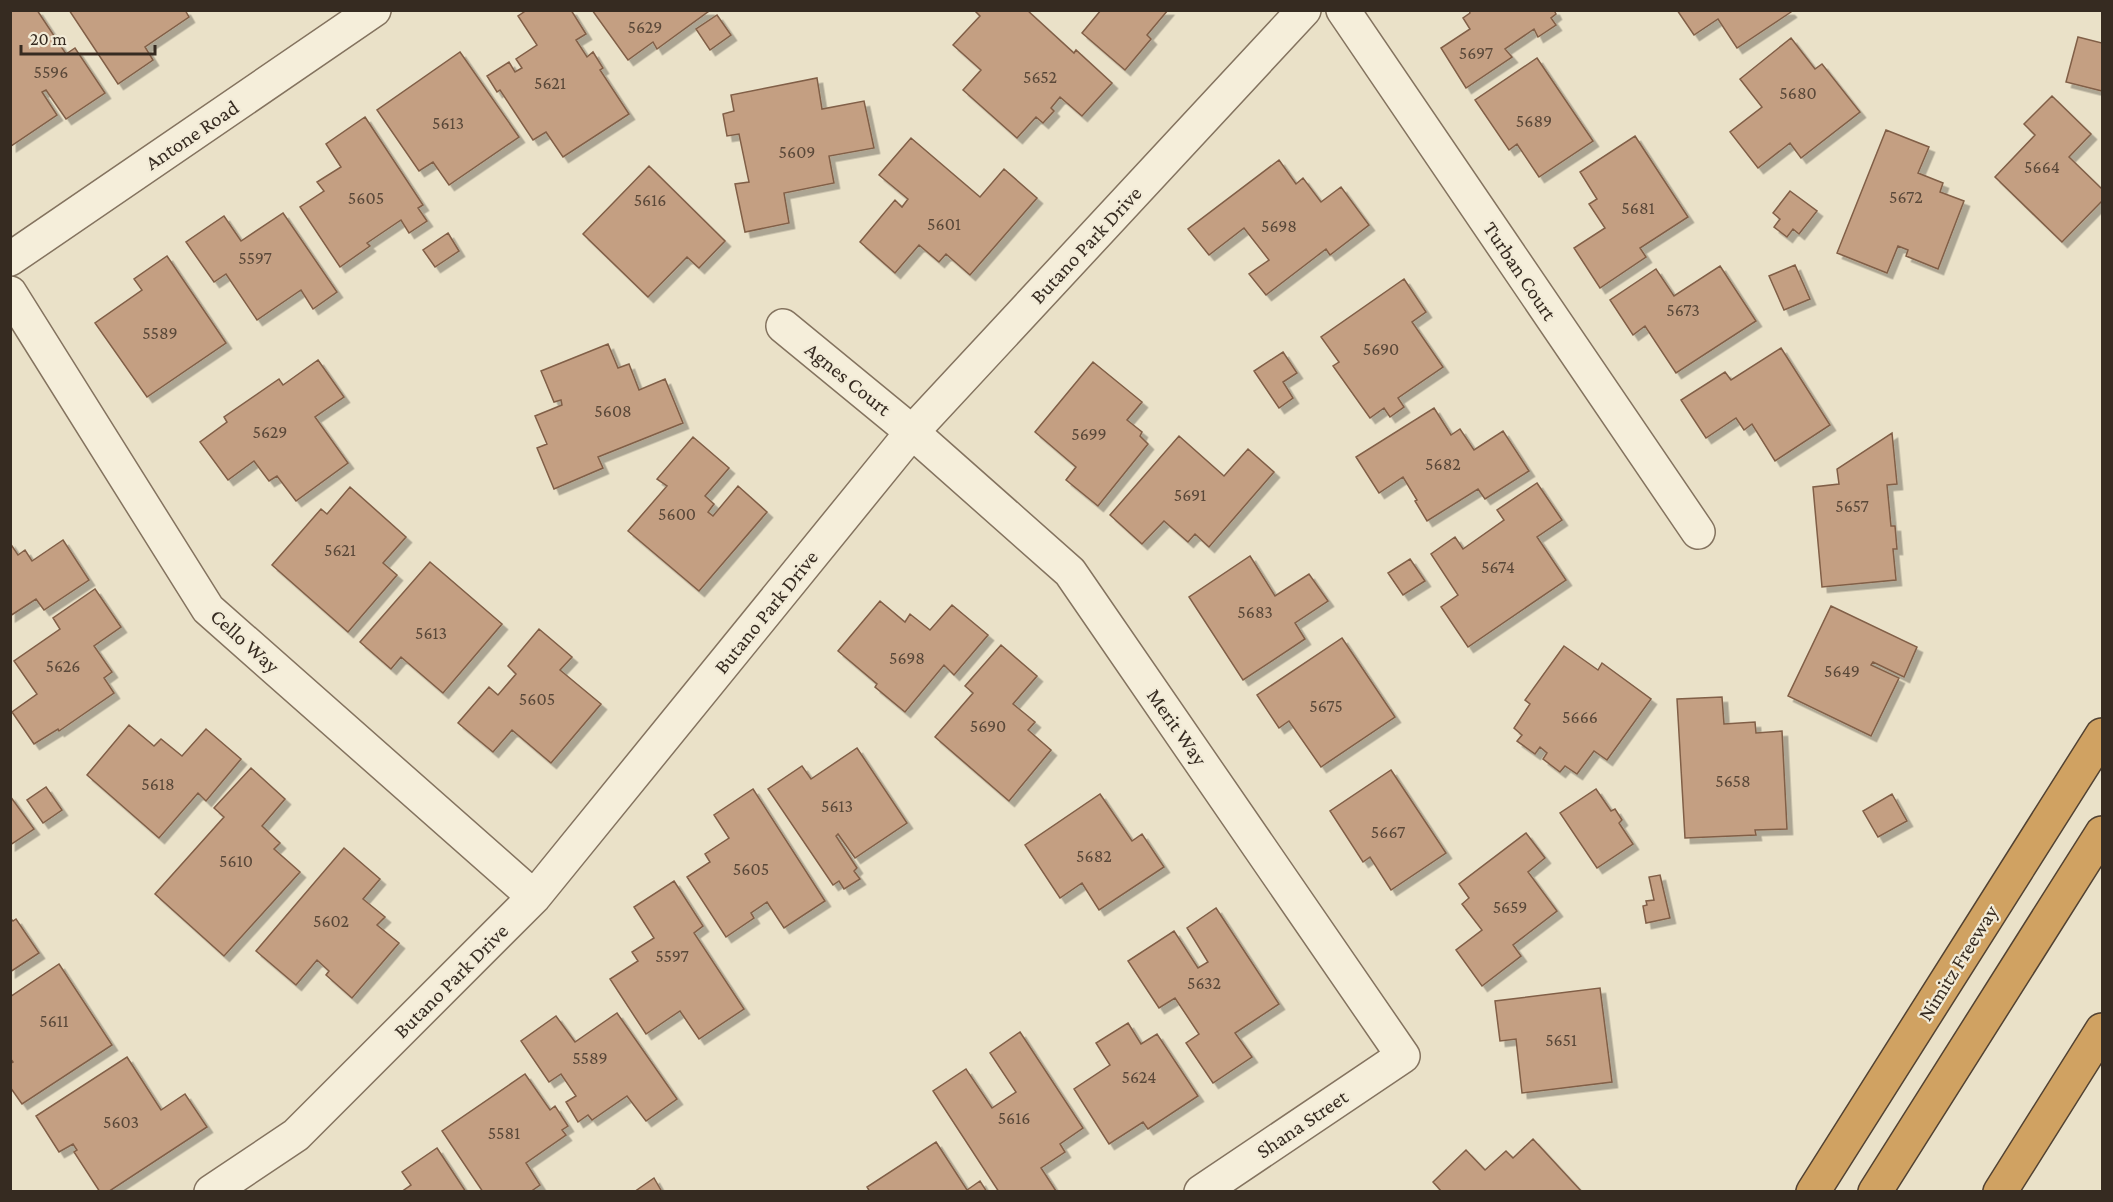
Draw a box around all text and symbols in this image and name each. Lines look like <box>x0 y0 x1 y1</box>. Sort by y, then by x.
house number: 5629 <box>628 17 663 37</box>
scale bar <box>21 18 154 56</box>
text: 20 m <box>30 29 67 49</box>
house number: 5697 <box>1459 43 1493 63</box>
house number: 5596 <box>34 62 68 82</box>
house number: 5652 <box>1023 67 1057 87</box>
house number: 5621 <box>534 73 566 93</box>
house number: 5680 <box>1779 83 1817 103</box>
street label: Antone Road <box>141 95 243 175</box>
house number: 5689 <box>1516 111 1552 131</box>
house number: 5613 <box>432 113 464 133</box>
house number: 5609 <box>779 142 815 162</box>
house number: 5664 <box>2024 157 2060 177</box>
street label: Butano Park Drive <box>1025 181 1147 309</box>
house number: 5672 <box>1889 187 1923 207</box>
house number: 5605 <box>348 188 384 208</box>
house number: 5616 <box>634 190 666 210</box>
house number: 5681 <box>1621 198 1655 218</box>
house number: 5601 <box>927 214 961 234</box>
house number: 5698 <box>1261 216 1297 236</box>
street label: Turban Court <box>1478 217 1562 326</box>
house number: 5597 <box>238 248 272 268</box>
house number: 5673 <box>1666 300 1700 320</box>
house number: 5589 <box>142 323 178 343</box>
street label: Agnes Court <box>800 337 896 421</box>
house number: 5690 <box>1363 339 1399 359</box>
house number: 5608 <box>594 401 632 421</box>
house number: 5629 <box>253 422 288 442</box>
house number: 5699 <box>1071 424 1107 444</box>
house number: 5682 <box>1425 454 1461 474</box>
house number: 5691 <box>1174 485 1206 505</box>
house number: 5657 <box>1835 496 1869 516</box>
house number: 5600 <box>658 504 696 524</box>
house number: 5621 <box>324 540 356 560</box>
street label: Butano Park Drive <box>709 545 823 679</box>
house number: 5674 <box>1481 557 1515 577</box>
house number: 5683 <box>1237 602 1273 622</box>
street label: Cello Way <box>206 604 285 678</box>
house number: 5613 <box>415 623 447 643</box>
house number: 5698 <box>889 648 925 668</box>
house number: 5626 <box>46 656 81 676</box>
house number: 5649 <box>1824 661 1860 681</box>
street label: Merit Way <box>1142 684 1212 770</box>
house number: 5605 <box>519 689 555 709</box>
house number: 5675 <box>1309 696 1343 716</box>
house number: 5666 <box>1562 707 1598 727</box>
house number: 5690 <box>970 716 1006 736</box>
house number: 5658 <box>1715 771 1751 791</box>
house number: 5618 <box>141 774 175 794</box>
house number: 5613 <box>821 796 853 816</box>
house number: 5667 <box>1371 822 1405 842</box>
house number: 5682 <box>1076 846 1112 866</box>
house number: 5610 <box>219 851 253 871</box>
house number: 5605 <box>733 859 769 879</box>
house number: 5659 <box>1493 897 1527 917</box>
street label: Nimitz Freeway <box>1913 901 2003 1025</box>
house number: 5602 <box>313 911 349 931</box>
street label: Butano Park Drive <box>389 919 513 1043</box>
house number: 5597 <box>655 946 689 966</box>
house number: 5632 <box>1187 973 1221 993</box>
house number: 5611 <box>39 1011 69 1031</box>
house number: 5651 <box>1545 1030 1577 1050</box>
house number: 5589 <box>572 1048 608 1068</box>
house number: 5624 <box>1121 1067 1157 1087</box>
street label: Shana Street <box>1252 1084 1353 1163</box>
house number: 5616 <box>998 1108 1030 1128</box>
house number: 5603 <box>103 1112 139 1132</box>
house number: 5581 <box>488 1123 520 1143</box>

